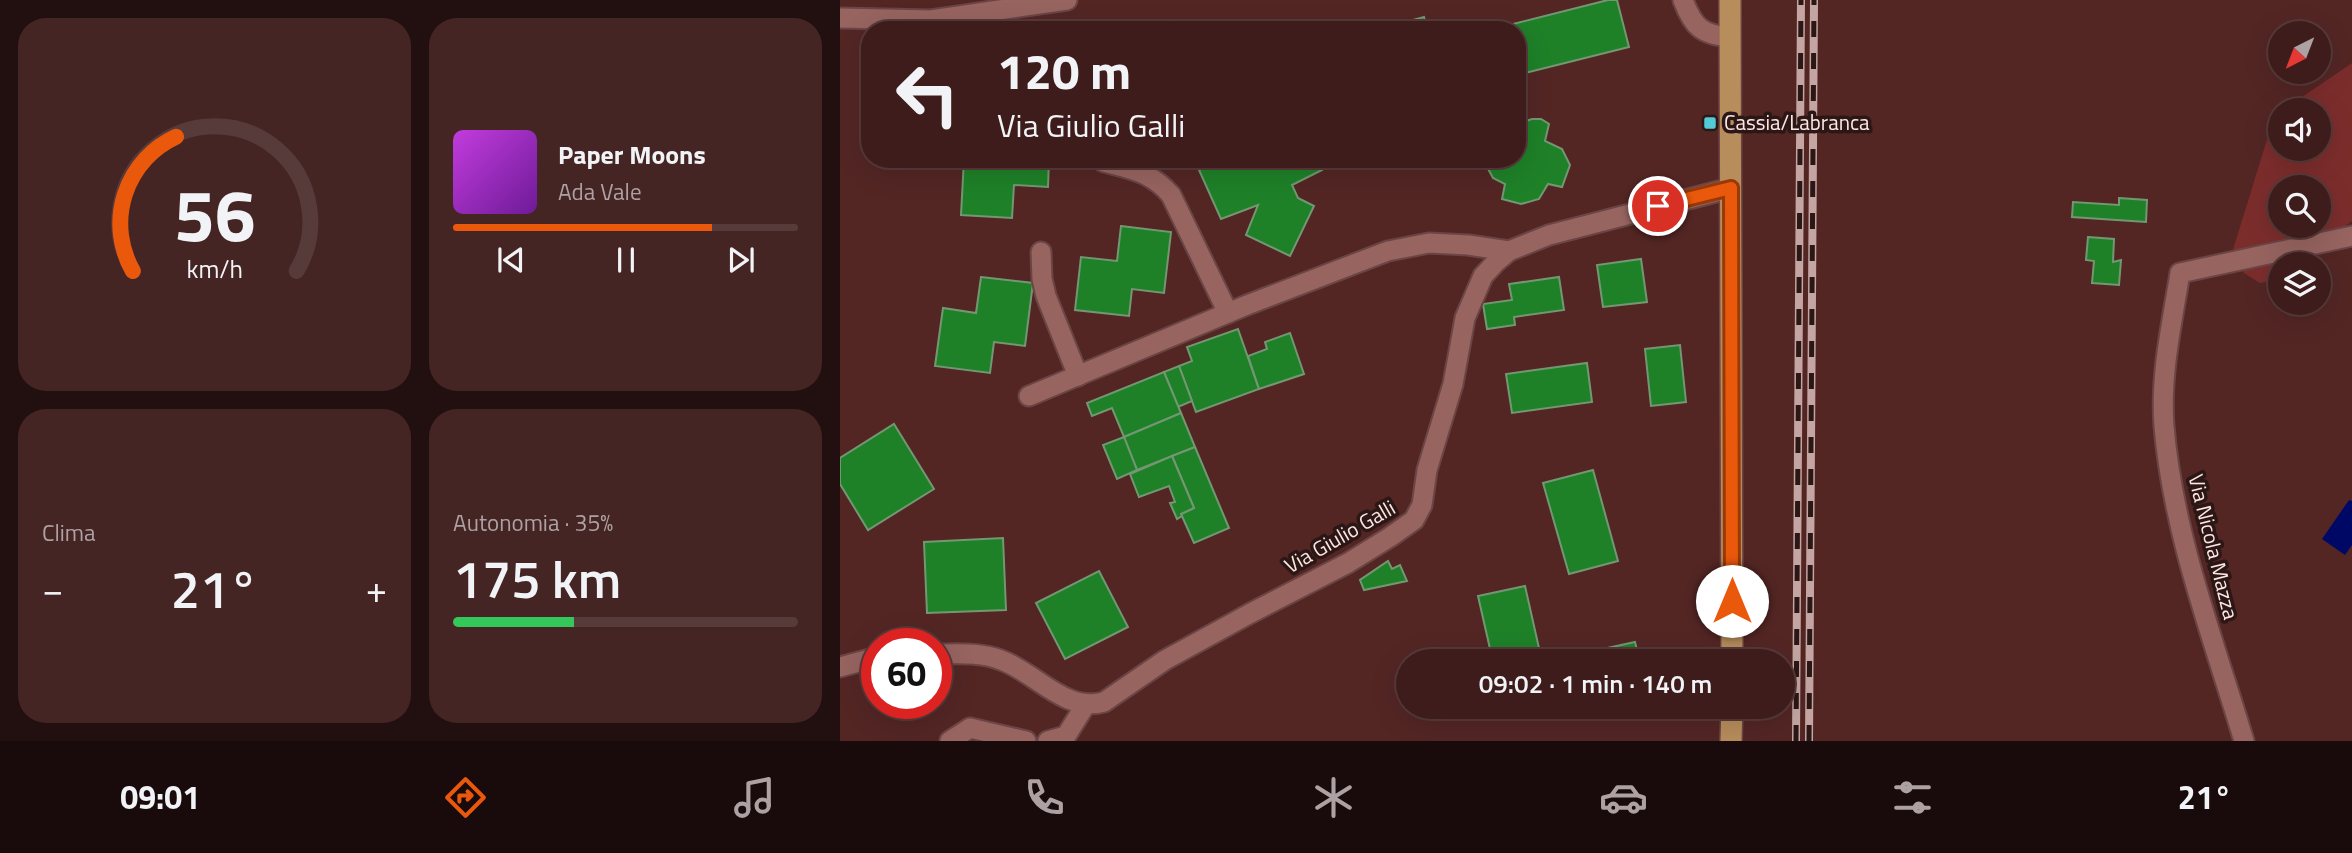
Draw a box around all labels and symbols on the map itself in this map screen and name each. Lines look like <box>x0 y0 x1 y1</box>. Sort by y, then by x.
north arrow <box>2268 21 2331 84</box>
place label: Cassia/Labranca <box>1724 106 1870 138</box>
marker: Cassia/Labranca <box>1702 115 1718 131</box>
pin <box>1628 176 1688 236</box>
street label: Via Nicola Mazza <box>2180 471 2248 623</box>
street label: Via Giulio Galli <box>1278 491 1401 581</box>
position arrow <box>1695 564 1769 638</box>
speed limit sign: 60 <box>861 628 952 719</box>

